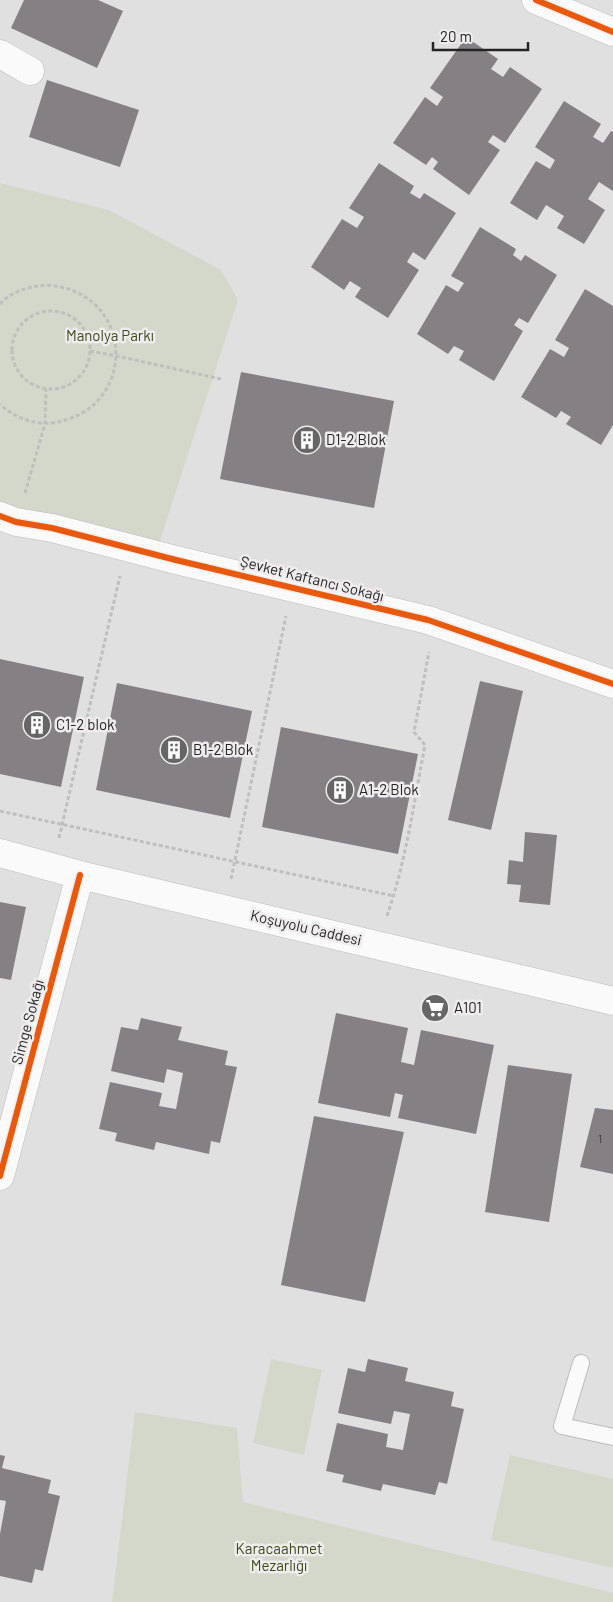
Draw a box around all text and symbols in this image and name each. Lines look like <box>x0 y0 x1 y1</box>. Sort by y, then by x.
scale bar <box>433 20 528 52</box>
text: 20 m <box>440 27 472 45</box>
park label: Manolya Parkı <box>66 326 154 344</box>
building icon: D1-2 Blok <box>292 425 322 455</box>
place label: D1-2 Blok <box>326 430 387 448</box>
street label: Şevket Kaftancı Sokağı <box>238 551 386 605</box>
building icon: C1-2 blok <box>22 710 52 740</box>
place label: C1-2 blok <box>56 715 115 733</box>
building icon: B1-2 Blok <box>159 735 189 765</box>
place label: B1-2 Blok <box>193 740 254 758</box>
building icon: A1-2 Blok <box>325 775 355 805</box>
place label: A1-2 Blok <box>359 780 419 798</box>
street label: Koşuyolu Caddesi <box>249 905 364 949</box>
street label: Simge Sokağı <box>7 977 47 1066</box>
supermarket icon: A101 <box>420 993 450 1023</box>
place label: A101 <box>454 998 482 1016</box>
house number: 1 <box>598 1131 602 1145</box>
park label: Karacaahmet Mezarlığı <box>236 1539 322 1574</box>

